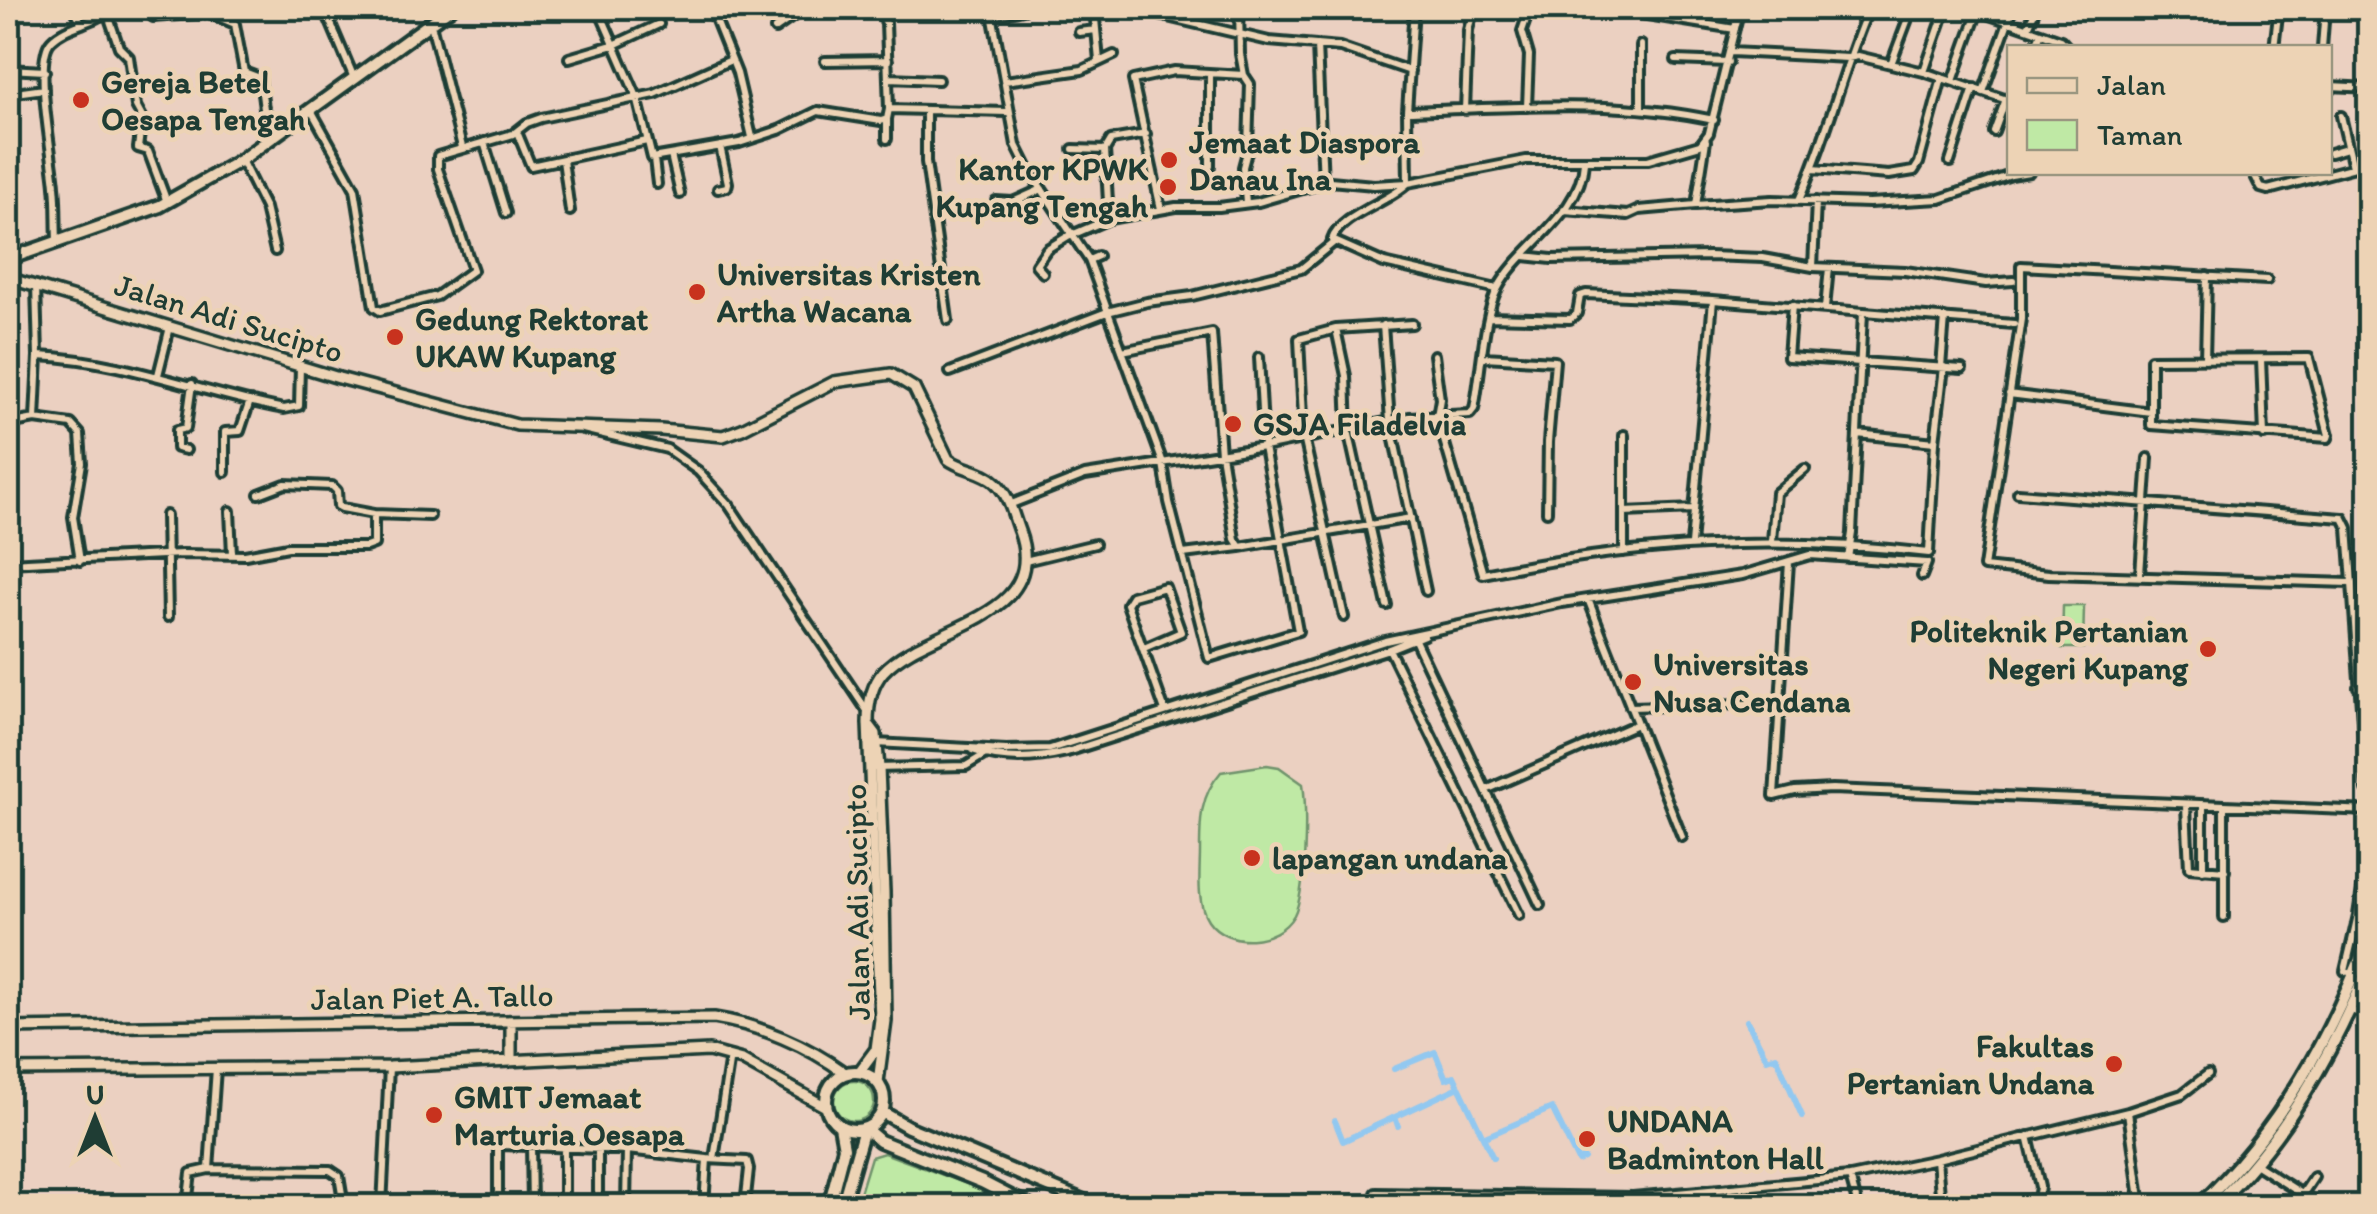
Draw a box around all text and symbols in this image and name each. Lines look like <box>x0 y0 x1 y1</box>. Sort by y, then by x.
legend <box>2007 45 2332 175</box>
place label: Gereja Betel Oesapa Tengah <box>101 63 306 138</box>
text: Jalan <box>2097 66 2166 103</box>
marker: Gereja Betel Oesapa Tengah <box>70 89 92 111</box>
text: Taman <box>2097 116 2182 153</box>
place label: Jemaat Diaspora Danau Ina <box>1188 123 1420 198</box>
marker: Jemaat Diaspora Danau Ina <box>1158 149 1180 171</box>
place label: Kantor KPWK Kupang Tengah <box>936 150 1149 225</box>
marker: Kantor KPWK Kupang Tengah <box>1157 176 1179 198</box>
place label: Universitas Kristen Artha Wacana <box>716 255 982 330</box>
street label: Jalan Adi Sucipto <box>110 265 348 371</box>
marker: Universitas Kristen Artha Wacana <box>686 281 708 303</box>
place label: Gedung Rektorat UKAW Kupang <box>415 300 648 375</box>
marker: Gedung Rektorat UKAW Kupang <box>384 326 406 348</box>
place label: GSJA Filadelvia <box>1253 405 1466 443</box>
marker: GSJA Filadelvia <box>1222 413 1244 435</box>
place label: Politeknik Pertanian Negeri Kupang <box>1909 612 2189 687</box>
marker: Politeknik Pertanian Negeri Kupang <box>2197 638 2219 660</box>
place label: Universitas Nusa Cendana <box>1653 645 1851 720</box>
marker: Universitas Nusa Cendana <box>1622 671 1644 693</box>
street label: Jalan Adi Sucipto <box>836 783 878 1021</box>
place label: lapangan undana <box>1272 839 1508 877</box>
marker: lapangan undana <box>1241 847 1263 869</box>
street label: Jalan Piet A. Tallo <box>310 976 554 1018</box>
place label: Fakultas Pertanian Undana <box>1847 1027 2094 1102</box>
marker: Fakultas Pertanian Undana <box>2103 1053 2125 1075</box>
north arrow <box>45 1069 145 1169</box>
text: U <box>86 1077 104 1111</box>
place label: GMIT Jemaat Marturia Oesapa <box>454 1078 685 1153</box>
place label: UNDANA Badminton Hall <box>1607 1102 1825 1177</box>
marker: GMIT Jemaat Marturia Oesapa <box>423 1104 445 1126</box>
marker: UNDANA Badminton Hall <box>1576 1128 1598 1150</box>

